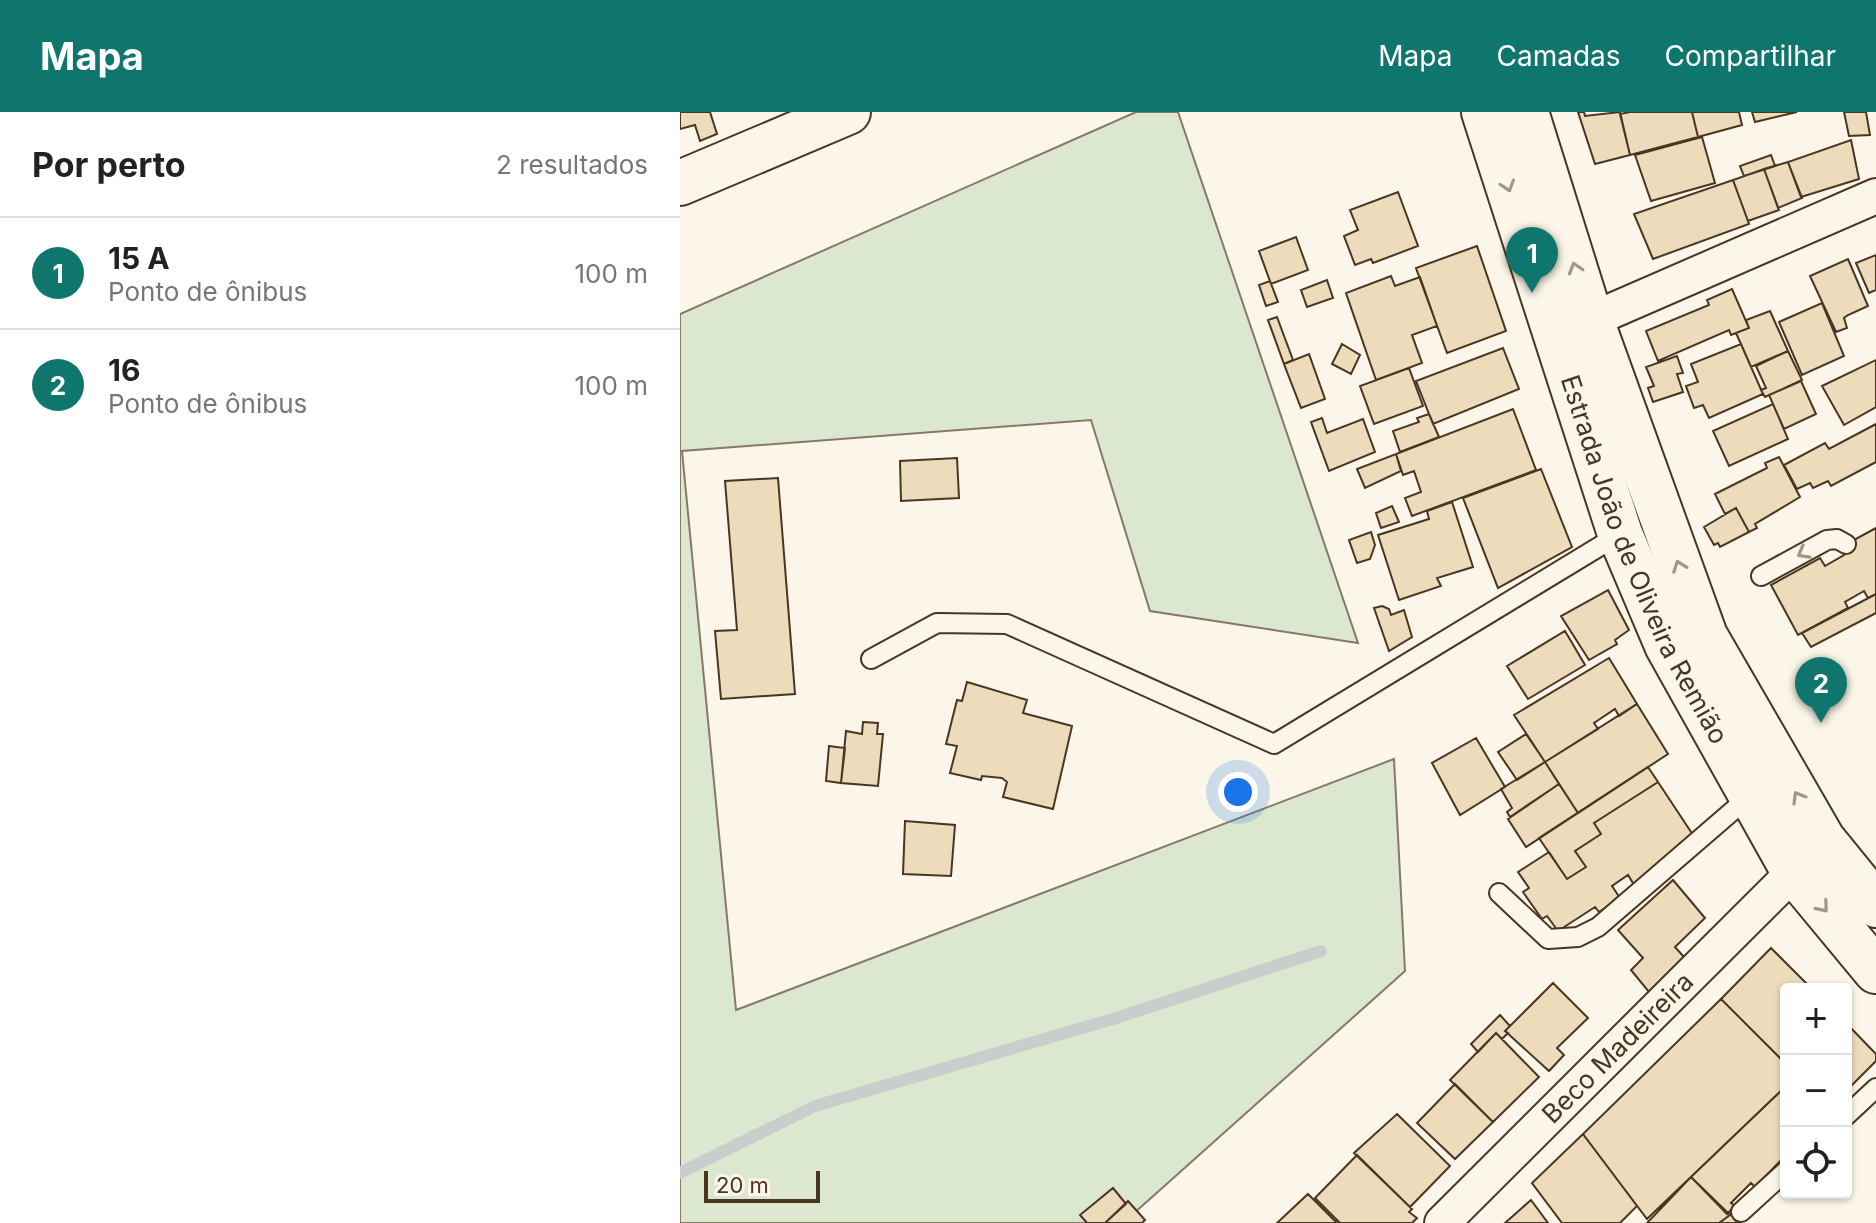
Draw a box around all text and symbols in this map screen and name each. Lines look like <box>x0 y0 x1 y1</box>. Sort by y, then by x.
text: Mapa <box>40 33 144 79</box>
text: Mapa <box>1378 39 1452 73</box>
text: Camadas <box>1496 39 1621 73</box>
text: Compartilhar <box>1665 39 1836 73</box>
text: Por perto <box>32 144 186 185</box>
text: 2 resultados <box>496 149 648 180</box>
one-way arrow <box>1498 179 1514 193</box>
pin: 1 <box>1506 227 1558 293</box>
text: 15 A <box>108 240 170 276</box>
text: 1 <box>52 258 64 289</box>
text: 100 m <box>575 258 648 289</box>
one-way arrow <box>1568 262 1584 276</box>
text: Ponto de ônibus <box>108 276 307 307</box>
text: 16 <box>108 352 140 388</box>
text: 2 <box>50 370 66 401</box>
text: 100 m <box>575 370 648 401</box>
street label: Estrada João de Oliveira Remião <box>1555 371 1735 749</box>
text: Ponto de ônibus <box>108 388 307 419</box>
one-way arrow <box>1797 543 1812 559</box>
one-way arrow <box>1673 560 1689 574</box>
pin: 2 <box>1795 657 1847 723</box>
your location <box>1218 772 1258 812</box>
one-way arrow <box>1792 791 1808 806</box>
one-way arrow <box>1813 898 1828 913</box>
street label: Beco Madeireira <box>1535 966 1699 1129</box>
map controls <box>1780 983 1852 1199</box>
button: + <box>1780 983 1852 1055</box>
button: − <box>1780 1055 1852 1127</box>
button: locate <box>1780 1127 1852 1199</box>
scale bar <box>704 1167 820 1203</box>
text: 20 m <box>716 1172 769 1198</box>

